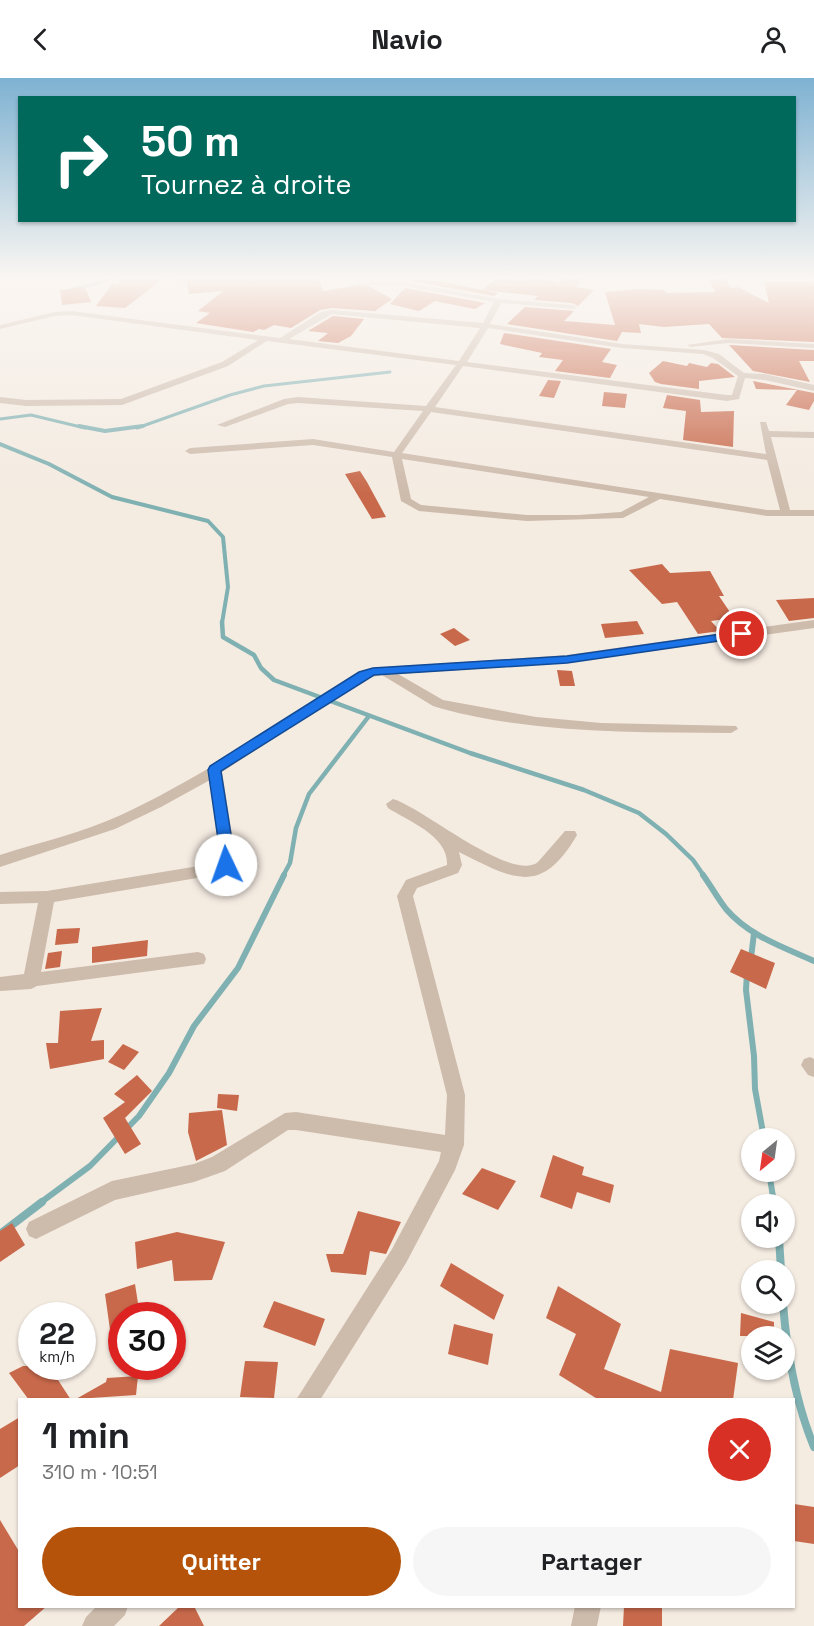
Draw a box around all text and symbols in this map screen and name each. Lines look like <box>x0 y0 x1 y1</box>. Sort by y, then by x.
text: Navio <box>371 22 443 57</box>
icon: back <box>24 23 57 56</box>
icon: person <box>757 23 790 56</box>
text: 50 m <box>141 115 240 168</box>
icon: right <box>42 120 120 198</box>
text: Tournez à droite <box>141 167 351 202</box>
pin <box>716 608 767 659</box>
icon: arrive <box>725 617 758 650</box>
position arrow <box>194 833 258 897</box>
north arrow <box>741 1128 795 1182</box>
map controls <box>741 1128 795 1380</box>
button: sound <box>741 1194 795 1248</box>
button: search <box>741 1260 795 1314</box>
speed limit sign: 30 <box>108 1302 186 1380</box>
text: 22 <box>39 1314 75 1353</box>
button: layers <box>741 1326 795 1380</box>
text: km/h <box>39 1347 75 1366</box>
text: 1 min <box>42 1413 130 1459</box>
button: close <box>708 1418 771 1481</box>
text: 310 m · 10:51 <box>42 1459 158 1485</box>
button: Quitter <box>42 1527 401 1596</box>
button: Partager <box>413 1527 771 1596</box>

